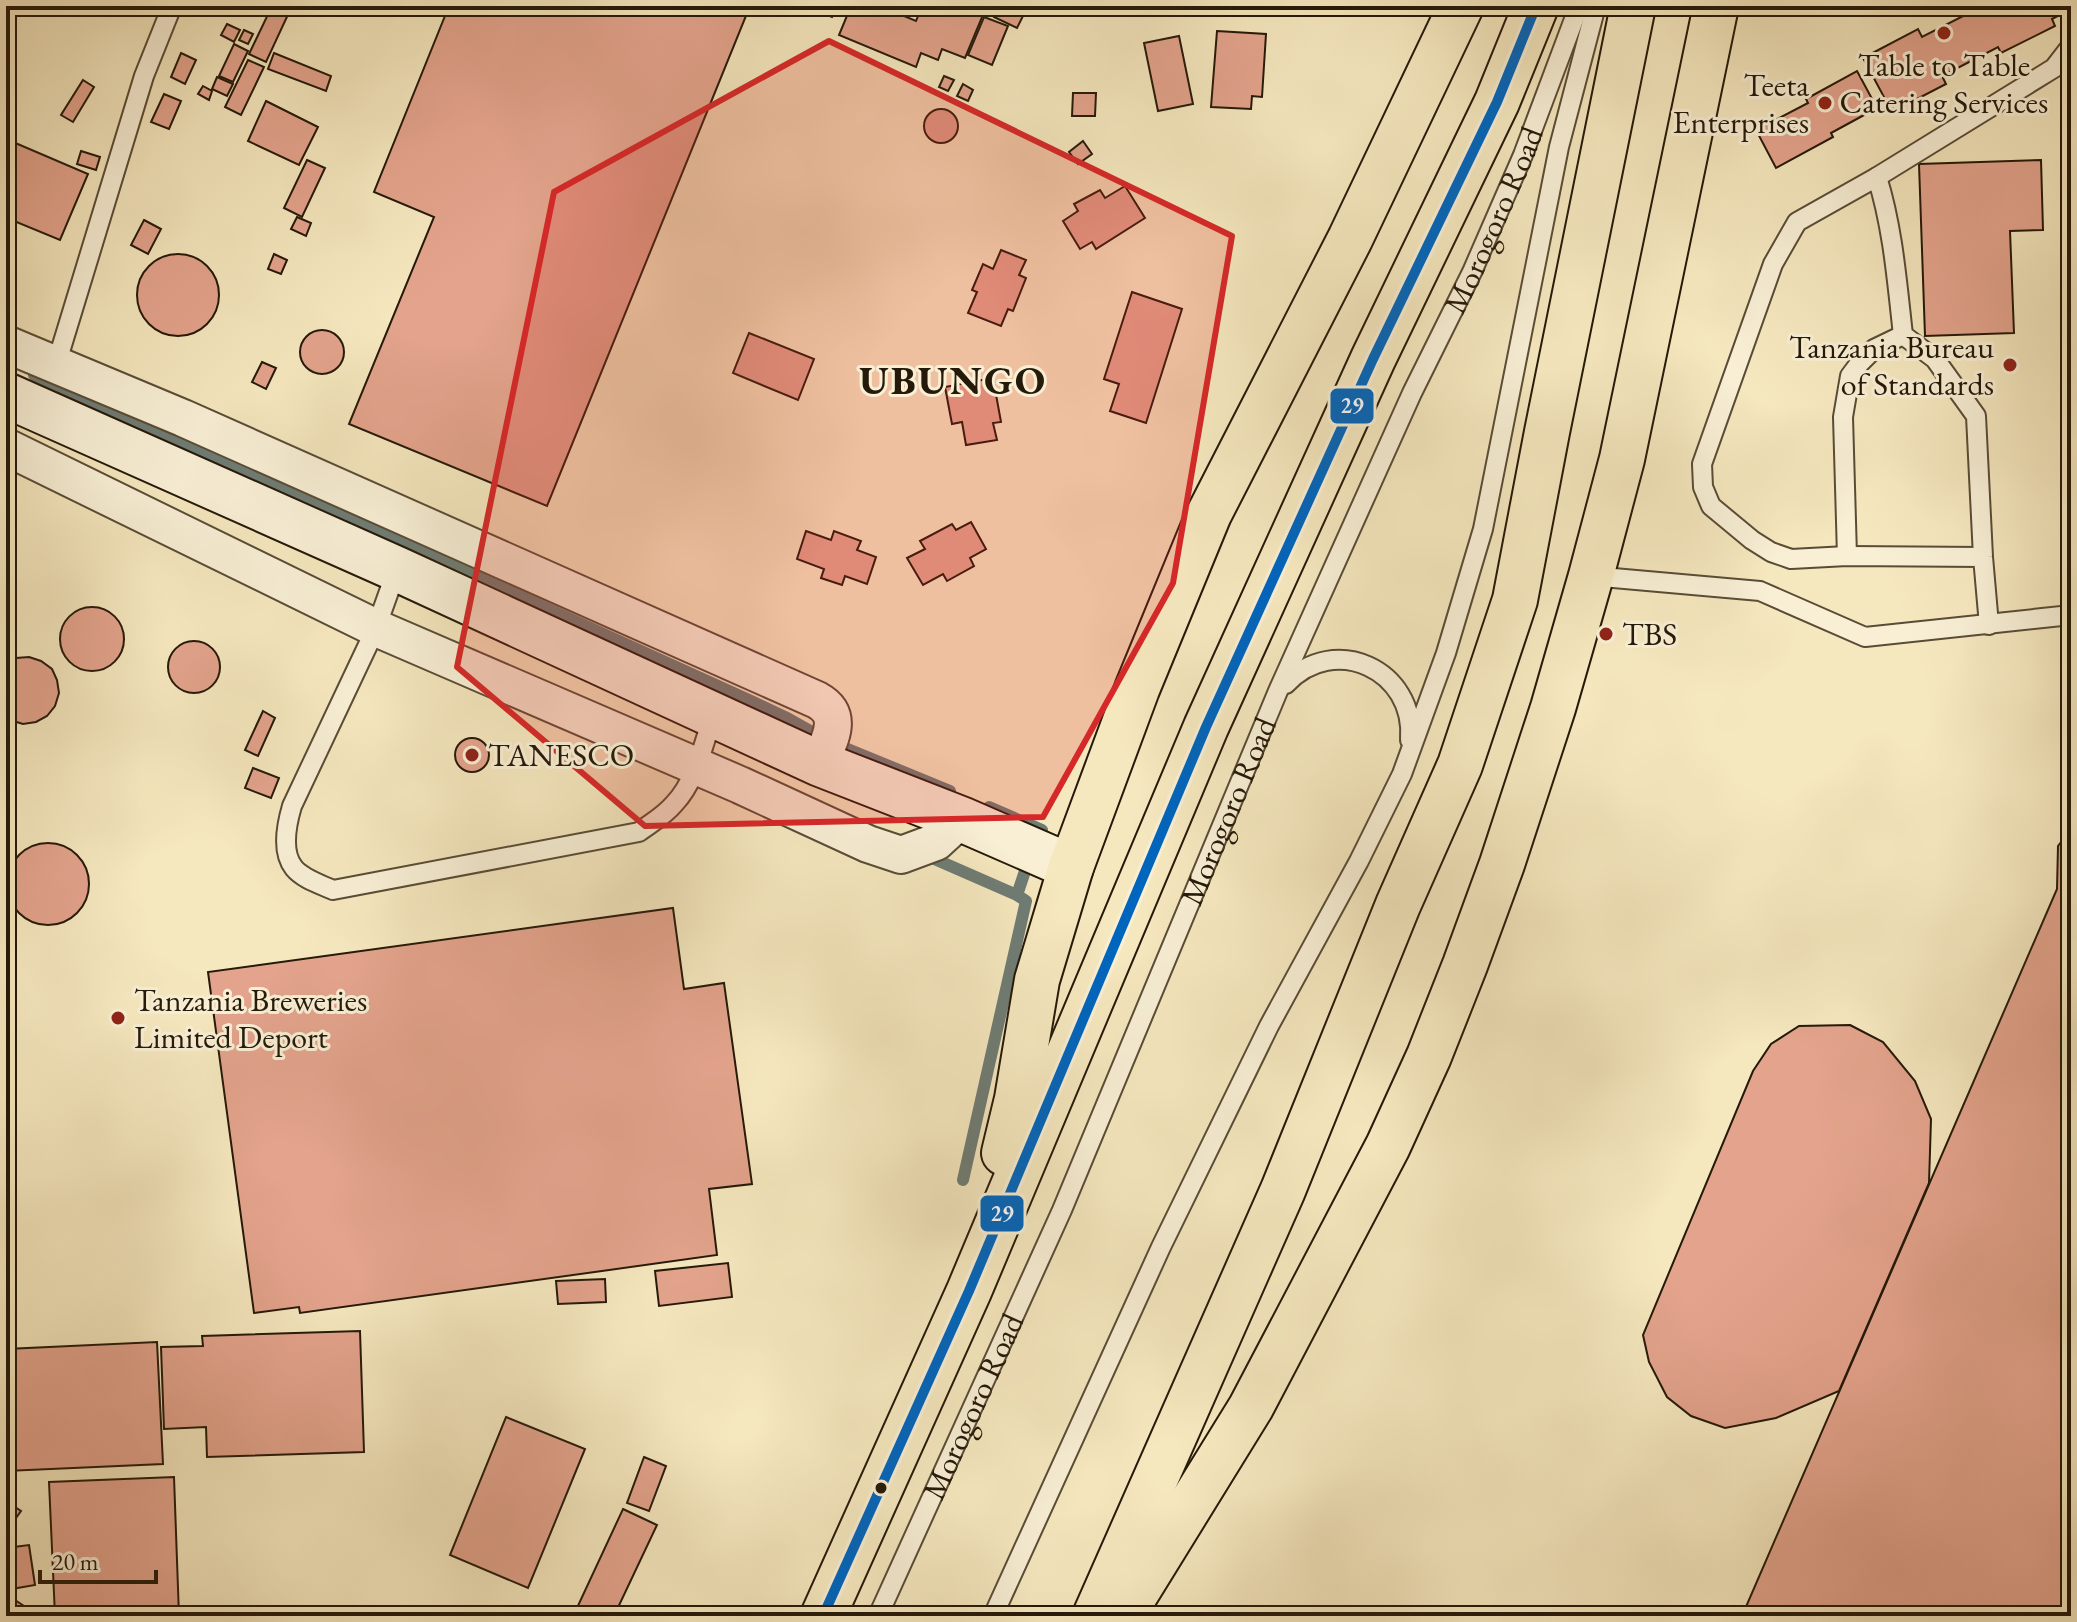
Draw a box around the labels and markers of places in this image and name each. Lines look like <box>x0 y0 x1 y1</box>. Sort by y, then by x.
marker: Table to Table Catering Services <box>1935 24 1953 42</box>
place label: Table to Table Catering Services <box>1840 44 2048 123</box>
place label: Teeta Enterprises <box>1673 64 1809 143</box>
marker: Teeta Enterprises <box>1816 94 1834 112</box>
place label: Tanzania Bureau of Standards <box>1789 326 1994 405</box>
marker: Tanzania Bureau of Standards <box>2001 356 2019 374</box>
place label: TBS <box>1622 613 1677 655</box>
marker: TBS <box>1597 625 1615 643</box>
place label: TANESCO <box>488 734 634 776</box>
marker: TANESCO <box>463 746 481 764</box>
place label: Tanzania Breweries Limited Deport <box>134 979 367 1058</box>
marker: Tanzania Breweries Limited Deport <box>109 1009 127 1027</box>
unlabelled marker <box>873 1480 889 1496</box>

